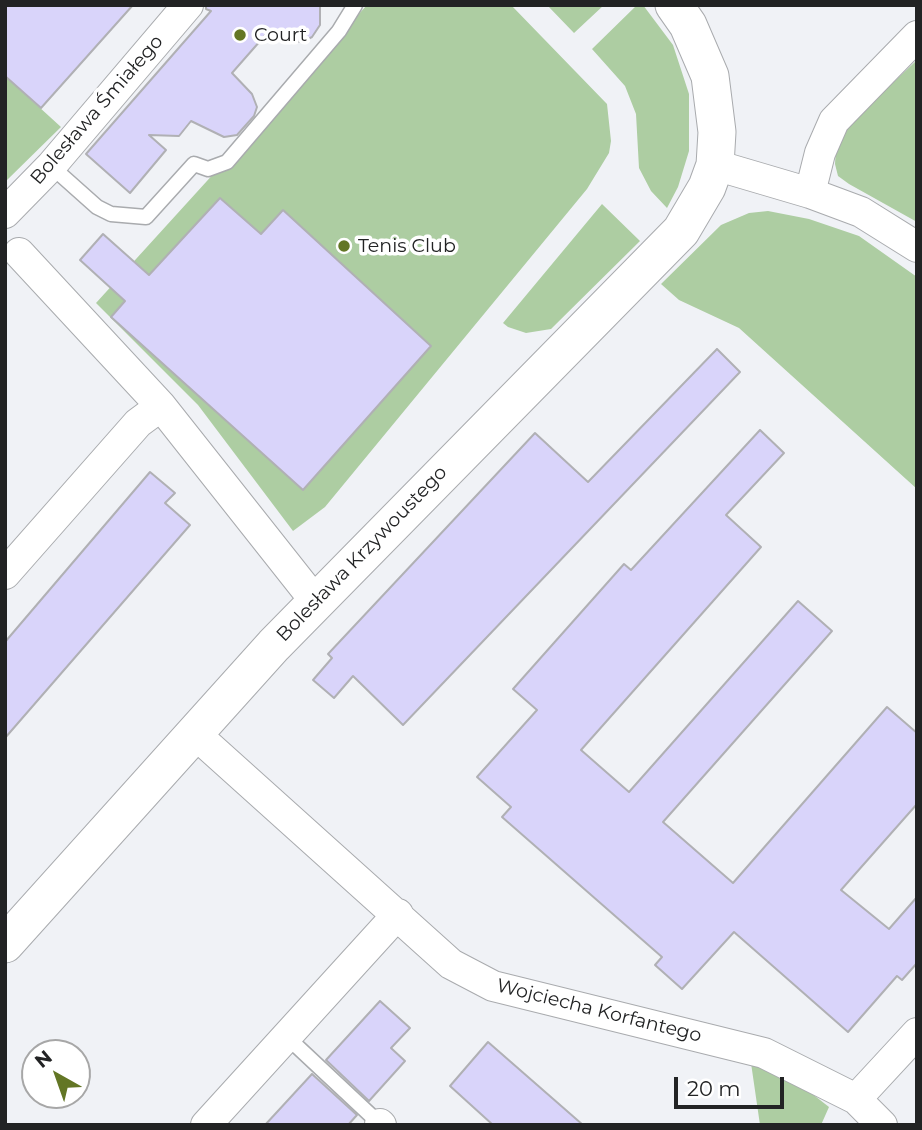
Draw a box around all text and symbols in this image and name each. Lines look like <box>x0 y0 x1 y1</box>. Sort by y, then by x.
place label: Court <box>254 24 307 46</box>
marker: Court <box>232 27 248 43</box>
street label: Bolesława Śmiałego <box>26 31 168 189</box>
place label: Tenis Club <box>358 235 456 257</box>
marker: Tenis Club <box>336 238 352 254</box>
street label: Bolesława Krzywoustego <box>272 461 452 647</box>
street label: Wojciecha Korfantego <box>494 974 704 1048</box>
north arrow <box>21 1039 91 1109</box>
text: N <box>30 1045 57 1073</box>
scale bar <box>677 1064 787 1108</box>
text: 20 m <box>687 1076 741 1101</box>

